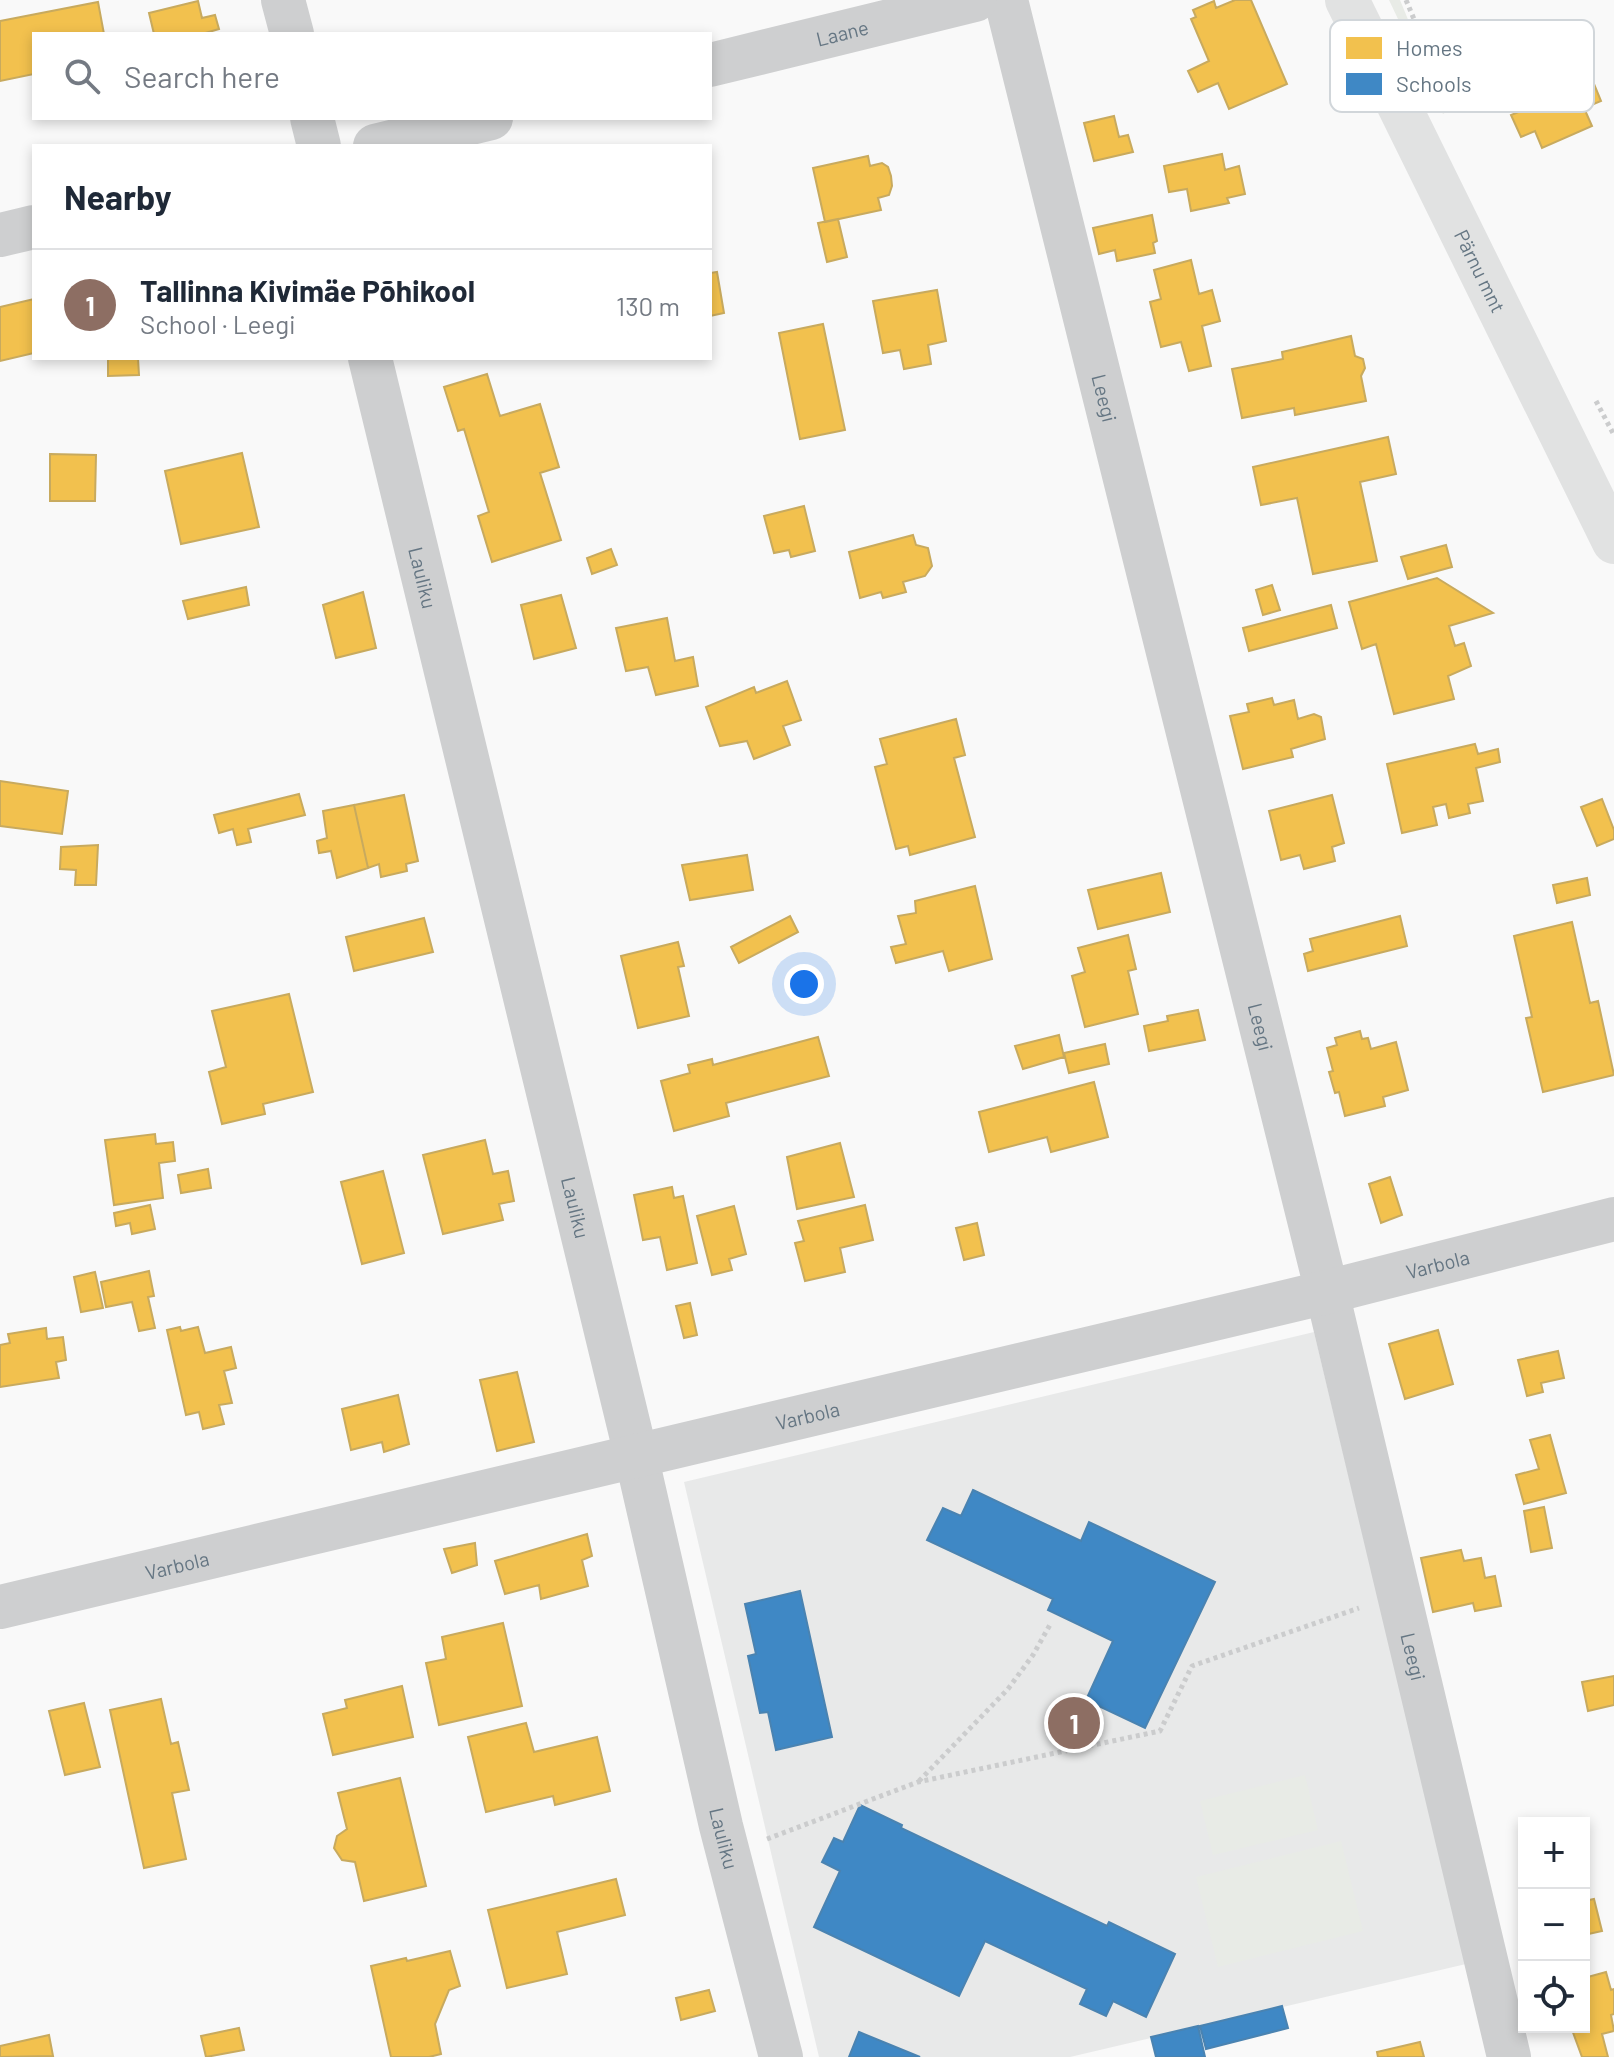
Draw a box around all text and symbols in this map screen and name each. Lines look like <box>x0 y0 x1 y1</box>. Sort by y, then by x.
street label: Laane <box>813 15 871 51</box>
legend <box>1330 20 1594 112</box>
search box <box>32 32 712 120</box>
text: Homes <box>1396 34 1463 60</box>
icon: search <box>60 54 104 98</box>
text: Search here <box>124 58 280 94</box>
text: Schools <box>1396 70 1472 96</box>
text: Nearby <box>64 176 172 217</box>
street label: Pärnu mnt <box>1450 226 1511 316</box>
text: Tallinna Kivimäe Põhikool <box>140 272 475 308</box>
text: 1 <box>85 290 95 321</box>
text: 130 m <box>616 290 680 321</box>
text: School · Leegi <box>140 308 296 339</box>
street label: Leegi <box>1087 371 1122 424</box>
street label: Lauliku <box>404 544 442 611</box>
your location <box>784 964 824 1004</box>
street label: Leegi <box>1244 1000 1279 1053</box>
street label: Lauliku <box>557 1174 595 1241</box>
street label: Varbola <box>1403 1244 1472 1283</box>
street label: Varbola <box>773 1396 842 1434</box>
street label: Varbola <box>143 1546 211 1584</box>
street label: Leegi <box>1396 1630 1431 1683</box>
pin: 1 <box>1048 1693 1100 1753</box>
street label: Lauliku <box>705 1805 744 1872</box>
map controls <box>1518 1817 1590 2033</box>
button: + <box>1518 1817 1590 1889</box>
button: − <box>1518 1889 1590 1961</box>
button: locate <box>1518 1961 1590 2033</box>

